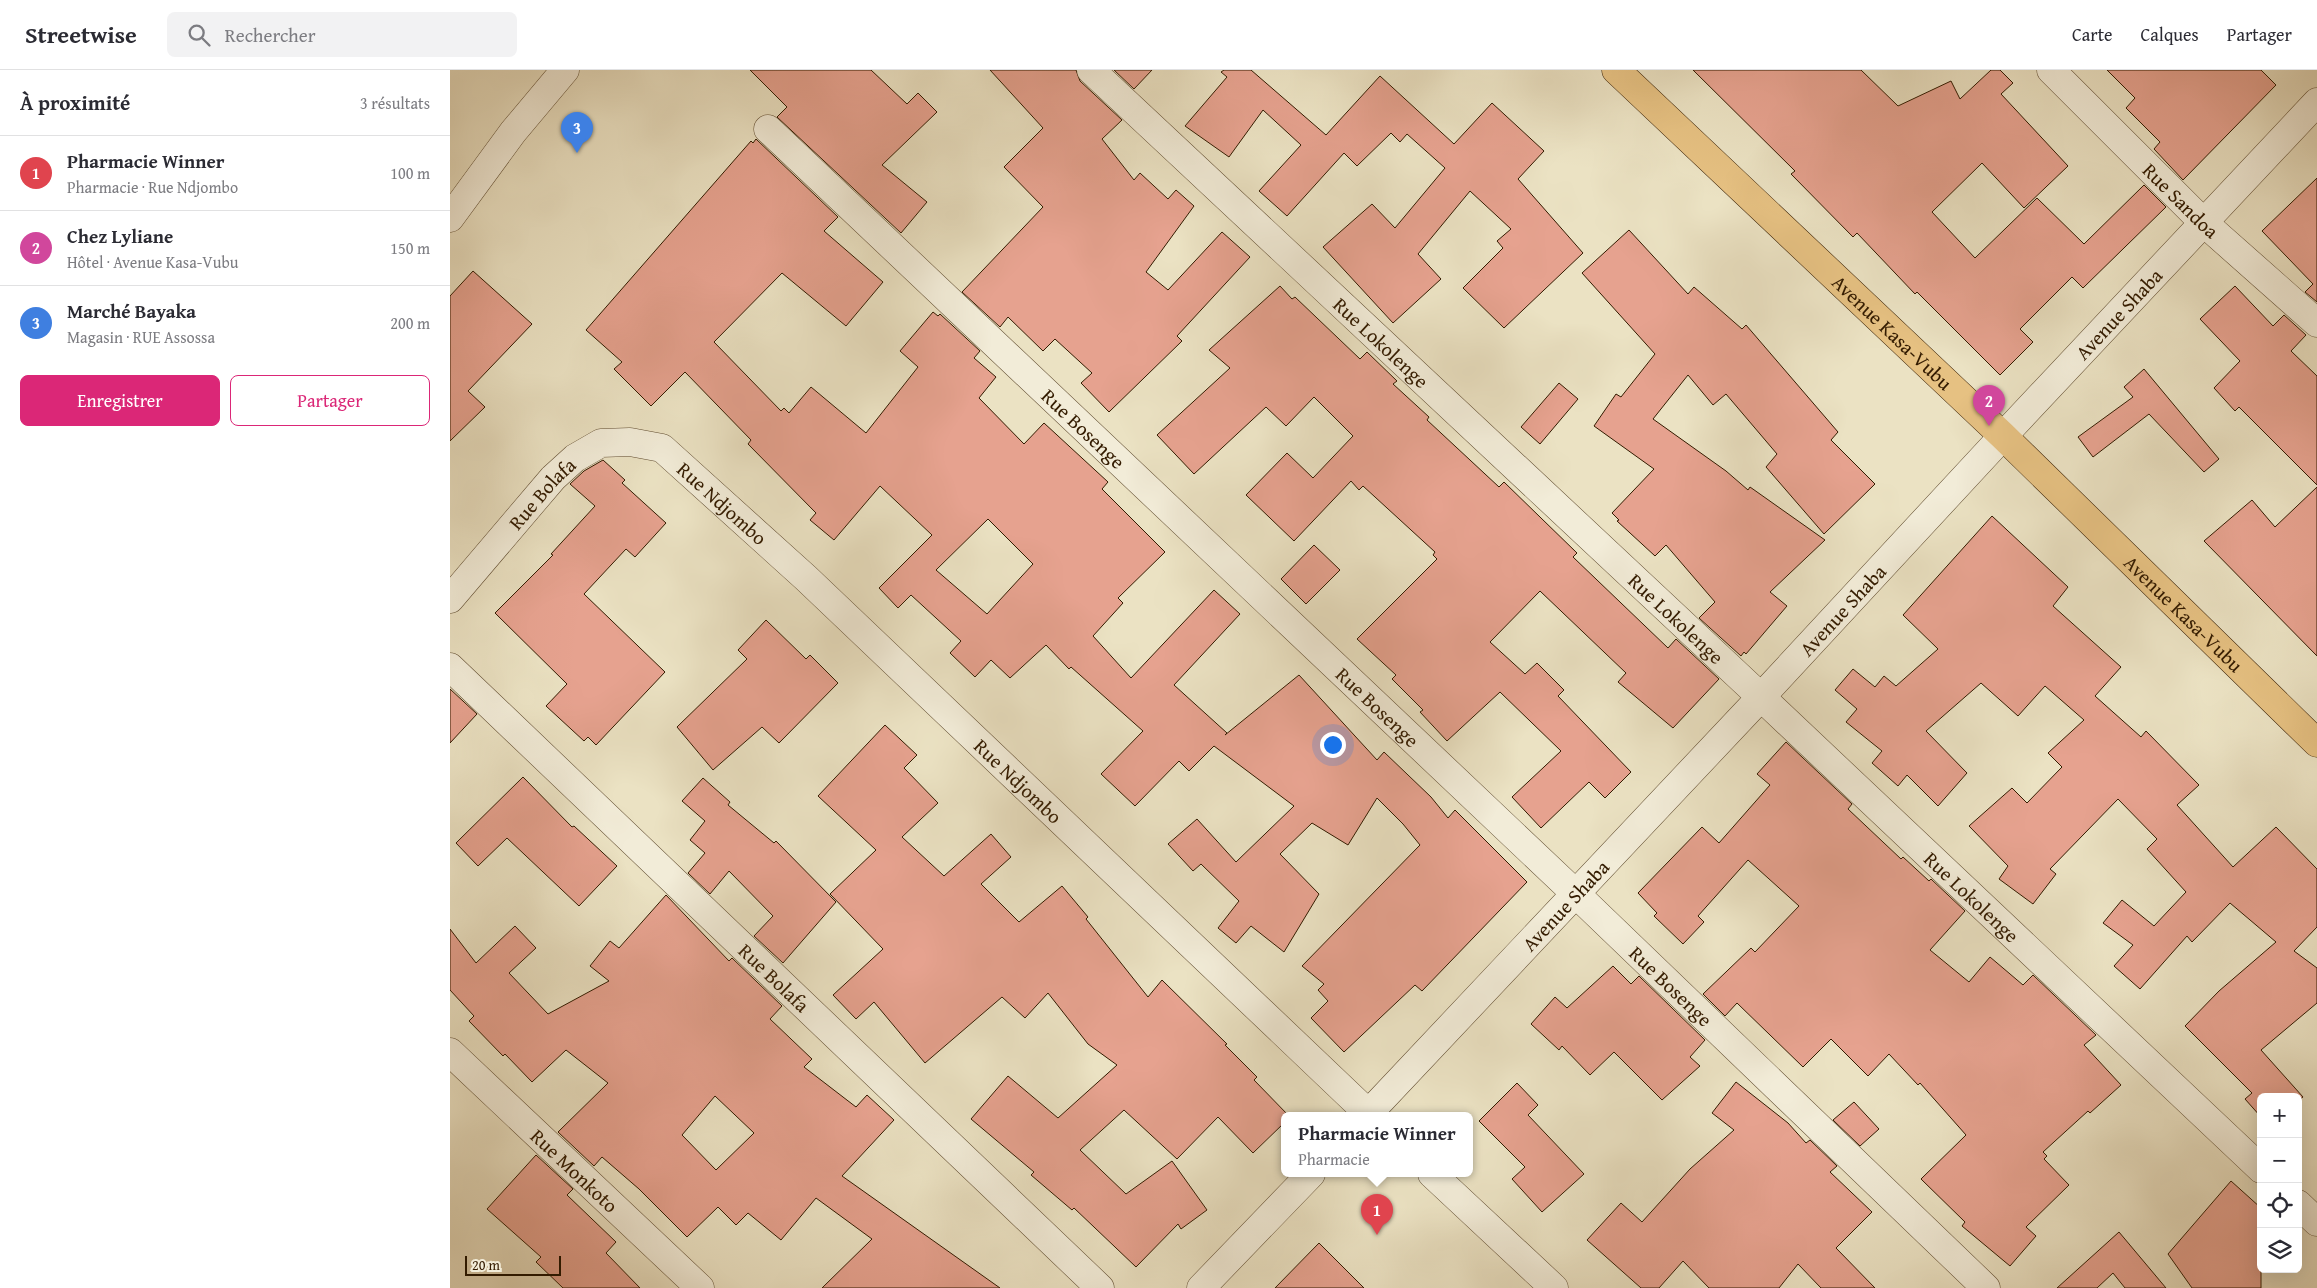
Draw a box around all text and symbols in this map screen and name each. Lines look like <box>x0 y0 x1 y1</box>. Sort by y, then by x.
search box <box>167 12 517 57</box>
text: Streetwise <box>25 17 137 52</box>
icon: search <box>185 21 213 49</box>
text: Rechercher <box>225 21 316 49</box>
text: Carte <box>2072 21 2113 48</box>
text: Calques <box>2141 21 2199 48</box>
text: Partager <box>2227 21 2292 48</box>
text: À proximité <box>20 87 130 118</box>
text: 3 résultats <box>360 91 430 115</box>
pin: 3 <box>561 112 593 153</box>
text: Pharmacie Winner <box>67 147 225 175</box>
street label: Rue Sandoa <box>2137 156 2226 245</box>
text: 1 <box>32 161 40 185</box>
text: 100 m <box>390 161 430 185</box>
text: Pharmacie · Rue Ndjombo <box>67 175 238 199</box>
text: Chez Lyliane <box>67 222 173 250</box>
text: 2 <box>32 236 40 260</box>
text: 150 m <box>390 236 430 260</box>
text: Hôtel · Avenue Kasa-Vubu <box>67 250 238 274</box>
street label: Avenue Shaba <box>2068 261 2169 366</box>
street label: Avenue Kasa-Vubu <box>1826 267 1960 396</box>
street label: Rue Lokolenge <box>1327 290 1436 394</box>
text: Marché Bayaka <box>67 297 196 325</box>
text: 3 <box>32 311 40 335</box>
text: 200 m <box>390 311 430 335</box>
text: Magasin · RUE Assossa <box>67 325 215 349</box>
button: Enregistrer <box>20 375 220 426</box>
button: Partager <box>230 375 430 426</box>
street label: Rue Bosenge <box>1036 381 1132 475</box>
pin: 2 <box>1973 385 2005 426</box>
street label: Rue Bolafa <box>501 450 582 536</box>
street label: Rue Ndjombo <box>671 454 774 551</box>
street label: Avenue Kasa-Vubu <box>2118 548 2250 678</box>
street label: Avenue Shaba <box>1792 557 1893 662</box>
street label: Rue Lokolenge <box>1622 566 1731 670</box>
street label: Rue Bosenge <box>1330 660 1426 753</box>
street label: Rue Ndjombo <box>968 731 1069 830</box>
your location <box>1320 732 1346 758</box>
street label: Rue Lokolenge <box>1918 844 2026 949</box>
street label: Avenue Shaba <box>1515 852 1616 957</box>
street label: Rue Bolafa <box>733 936 817 1019</box>
street label: Rue Bosenge <box>1623 939 1720 1033</box>
map controls <box>2257 1093 2302 1273</box>
button: + <box>2257 1093 2302 1138</box>
popup <box>1281 1112 1473 1177</box>
text: Pharmacie Winner <box>1298 1119 1456 1147</box>
street label: Rue Monkoto <box>525 1121 625 1219</box>
button: − <box>2257 1138 2302 1183</box>
text: Pharmacie <box>1298 1147 1370 1171</box>
button: locate <box>2257 1183 2302 1228</box>
pin: 1 <box>1361 1194 1393 1235</box>
button: layers <box>2257 1228 2302 1273</box>
scale bar <box>465 1253 561 1276</box>
text: 20 m <box>472 1255 500 1275</box>

